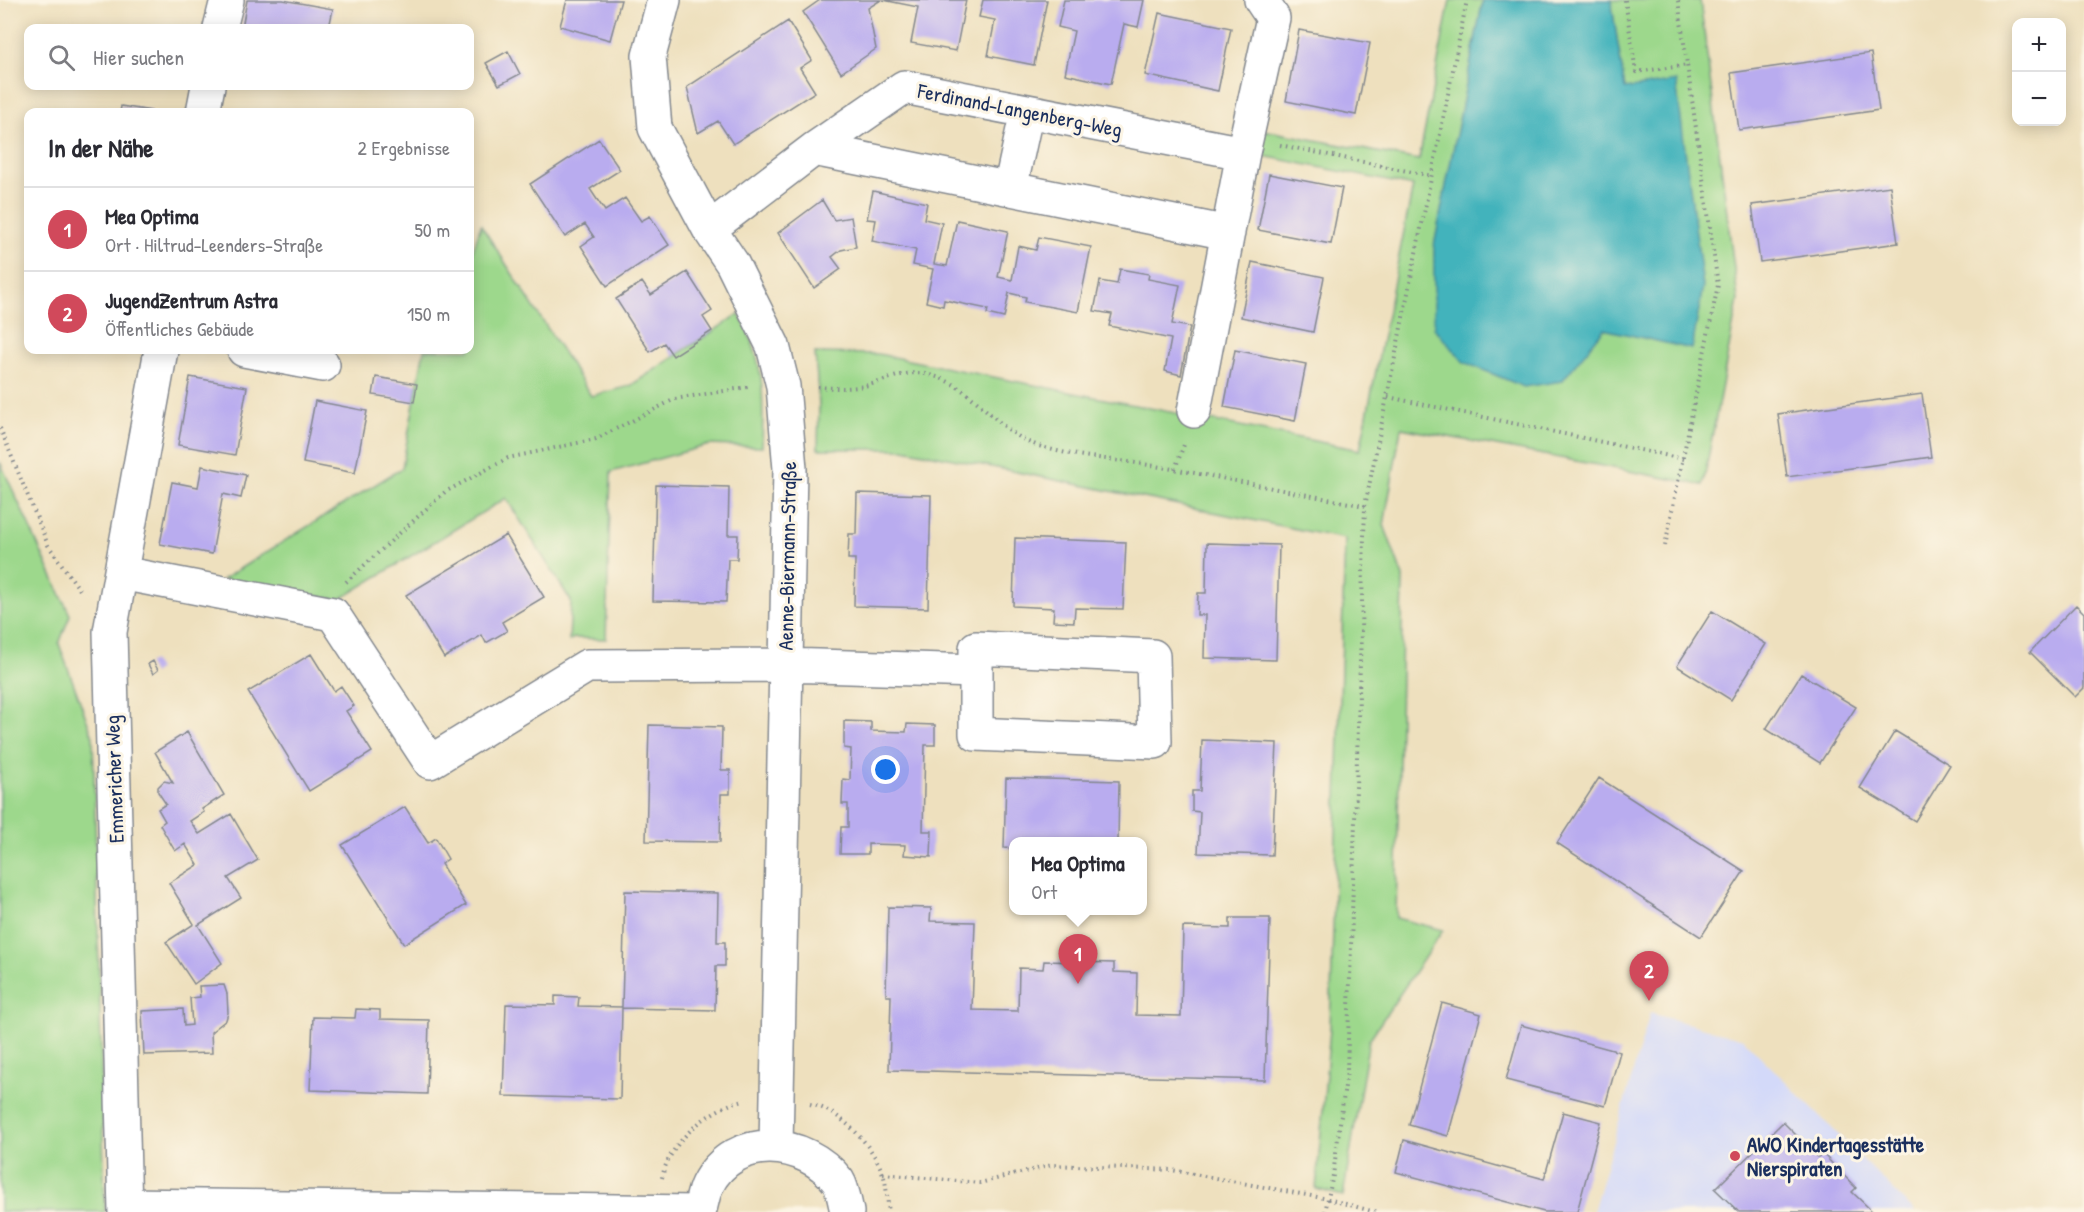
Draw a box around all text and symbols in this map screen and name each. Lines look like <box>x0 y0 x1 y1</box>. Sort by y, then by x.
map controls <box>2012 18 2066 126</box>
button: + <box>2012 18 2066 72</box>
search box <box>24 24 474 90</box>
icon: search <box>45 41 78 74</box>
text: Hier suchen <box>93 42 184 72</box>
button: − <box>2012 72 2066 126</box>
street label: Ferdinand-Langenberg-Weg <box>914 76 1125 144</box>
text: In der Nähe <box>48 130 154 165</box>
text: 2 Ergebnisse <box>358 134 450 161</box>
text: Mea Optima <box>105 201 198 231</box>
text: 1 <box>64 216 71 243</box>
text: 50 m <box>414 216 450 243</box>
text: Ort · Hiltrud-Leenders-Straße <box>105 231 323 258</box>
text: JugendZentrum Astra <box>105 285 278 315</box>
text: 2 <box>63 300 72 327</box>
text: 150 m <box>407 300 450 327</box>
text: Öffentliches Gebäude <box>105 315 254 342</box>
street label: Aenne-Biermann-Straße <box>771 461 803 651</box>
street label: Emmericher Weg <box>97 715 131 843</box>
your location <box>871 755 900 784</box>
popup <box>1009 837 1147 915</box>
text: Mea Optima <box>1031 848 1125 878</box>
text: Ort <box>1031 878 1057 905</box>
pin: 1 <box>1058 934 1098 984</box>
pin: 2 <box>1630 952 1668 1001</box>
place label: AWO Kindertagesstätte Nierspiraten <box>1747 1130 1925 1184</box>
marker: AWO Kindertagesstätte Nierspiraten <box>1728 1149 1742 1163</box>

